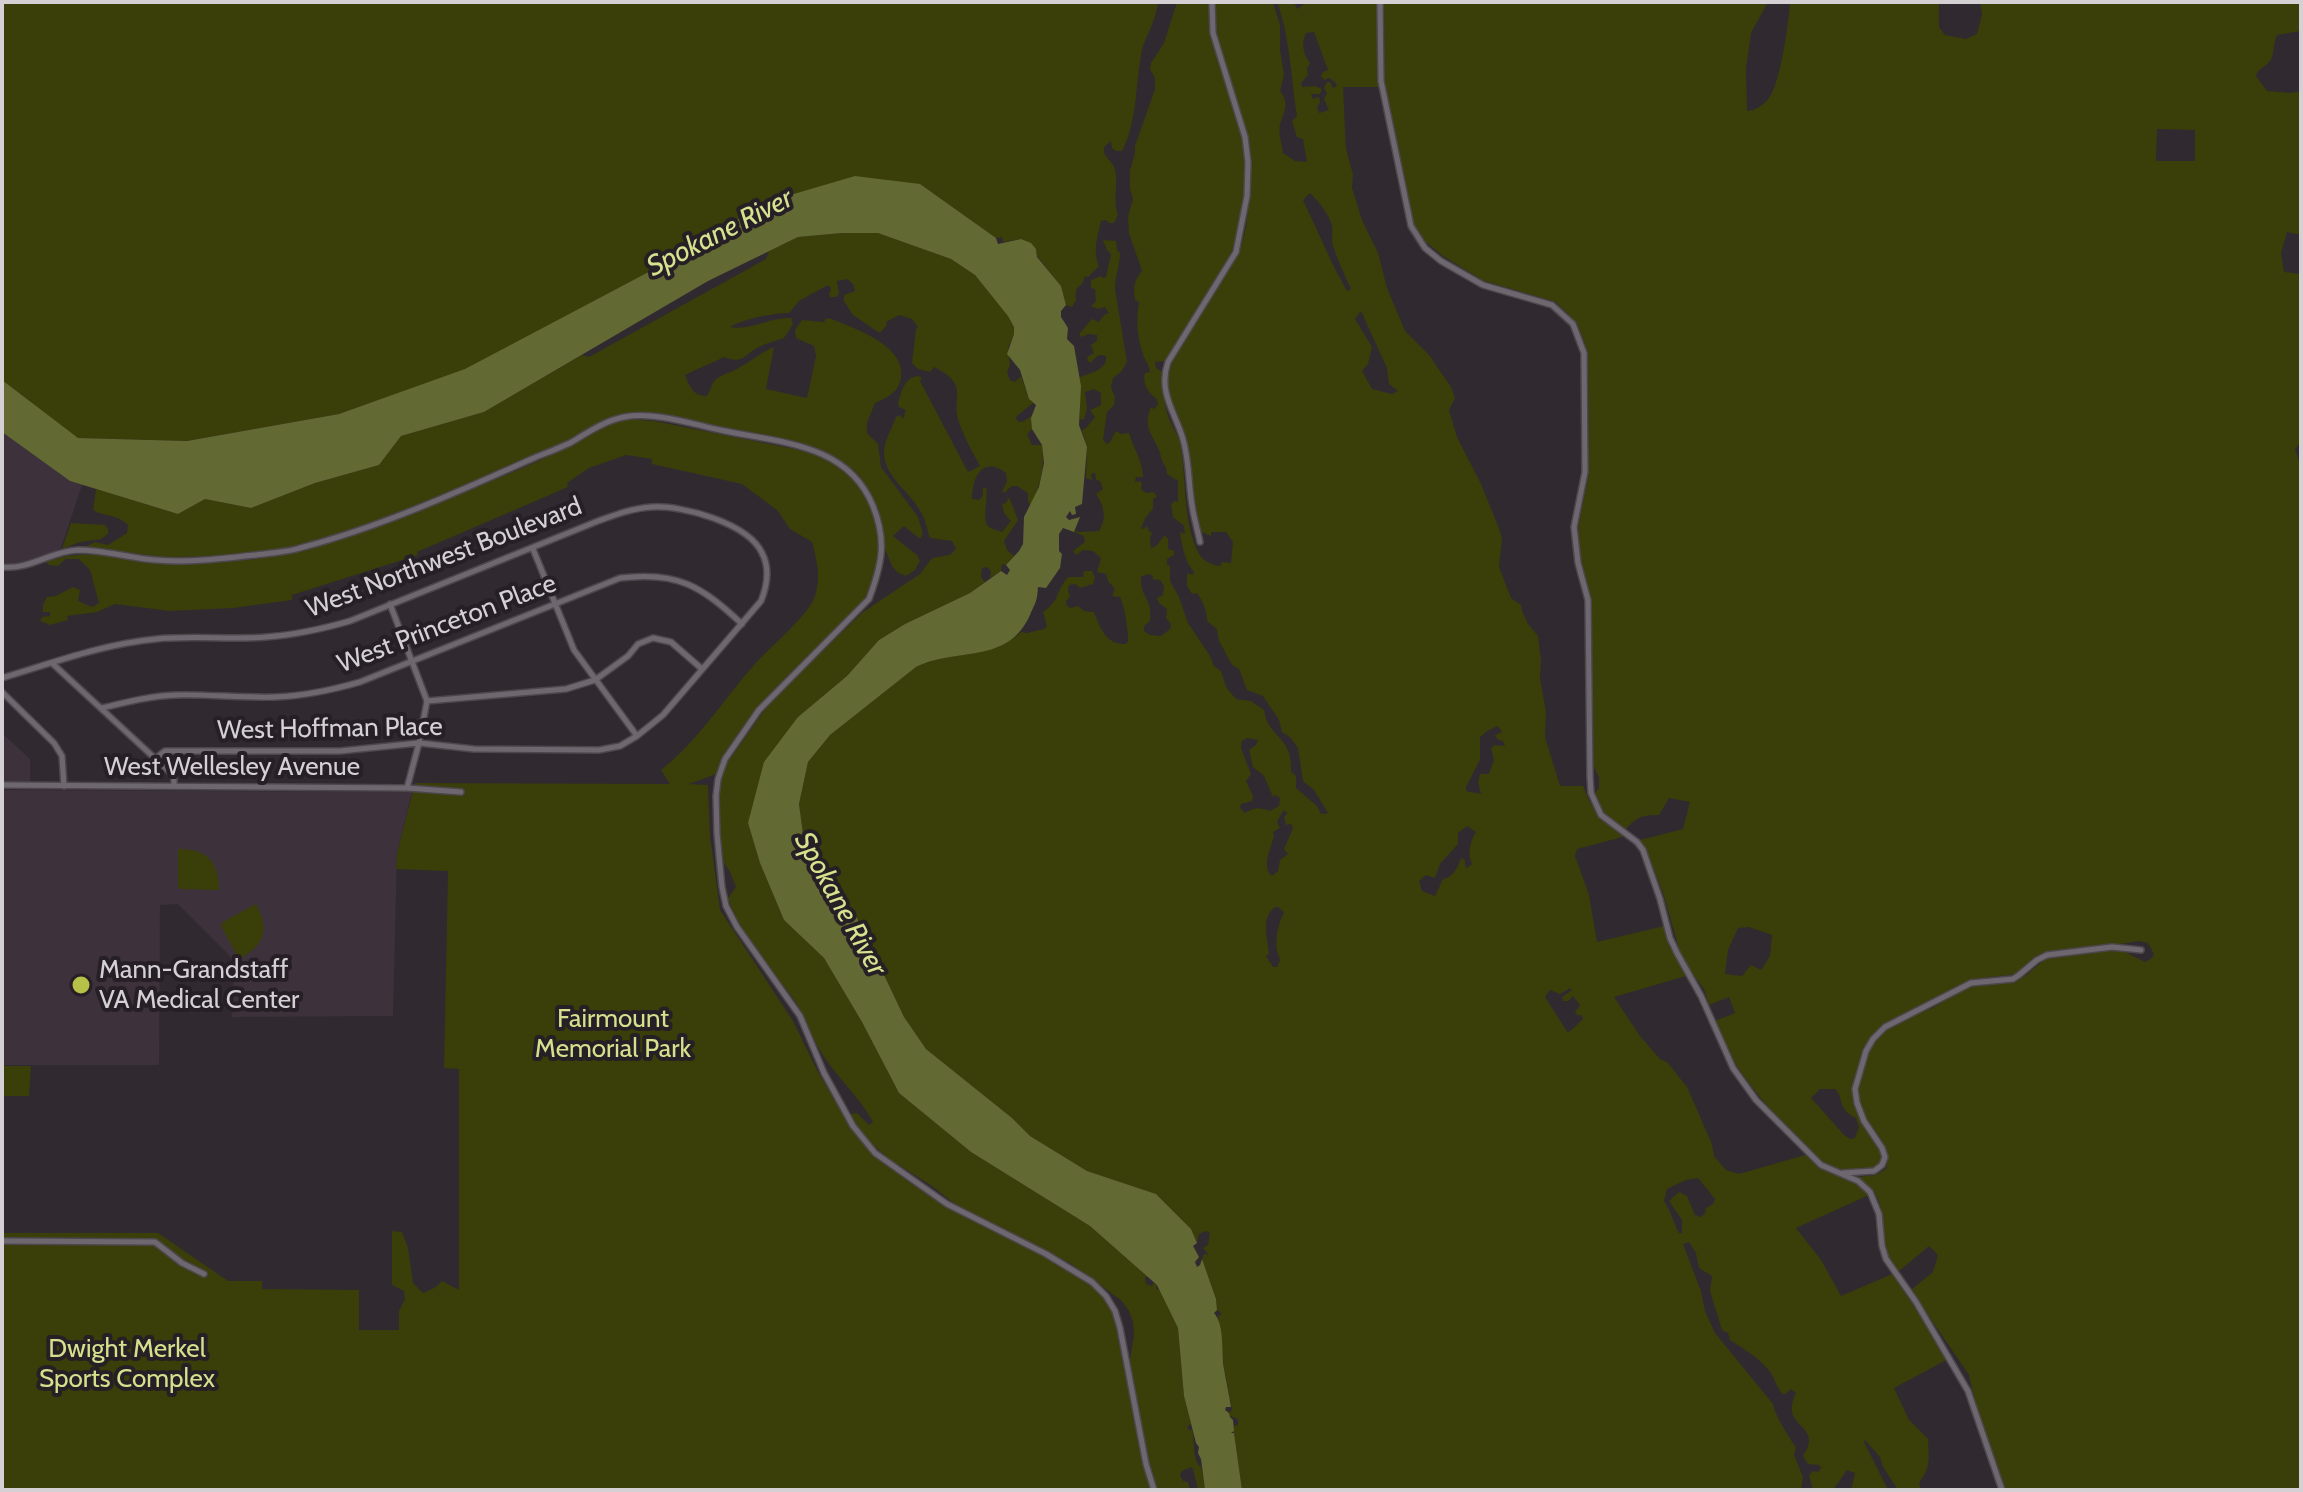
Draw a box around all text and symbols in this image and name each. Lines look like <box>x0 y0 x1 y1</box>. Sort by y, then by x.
water label: Spokane River <box>641 182 799 284</box>
street label: West Northwest Boulevard <box>302 491 586 625</box>
street label: West Princeton Place <box>333 568 561 680</box>
street label: West Hoffman Place <box>217 711 443 747</box>
street label: West Wellesley Avenue <box>104 751 360 783</box>
water label: Spokane River <box>787 826 893 982</box>
place label: Mann-Grandstaff VA Medical Center <box>99 954 299 1016</box>
marker: Mann-Grandstaff VA Medical Center <box>70 974 92 996</box>
park label: Fairmount Memorial Park <box>535 1003 691 1064</box>
park label: Dwight Merkel Sports Complex <box>39 1333 215 1394</box>

